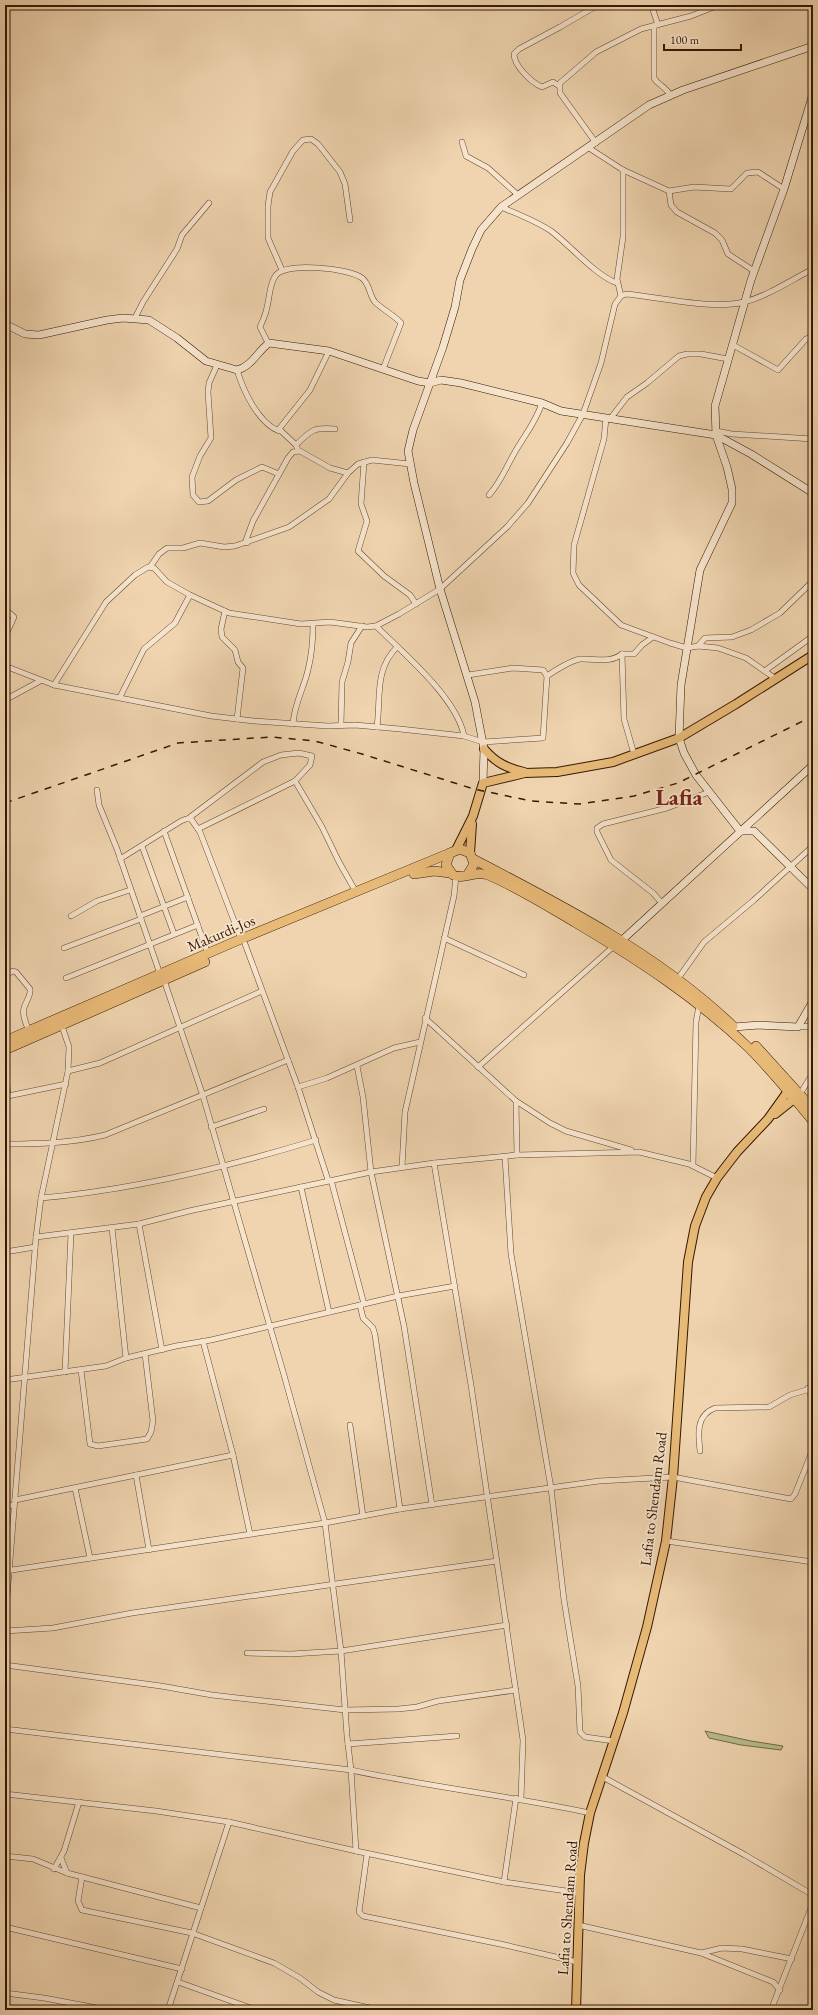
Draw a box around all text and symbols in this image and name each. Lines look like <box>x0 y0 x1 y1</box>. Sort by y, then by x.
scale bar <box>664 26 741 52</box>
text: 100 m <box>670 32 700 48</box>
district label: Lafia <box>655 782 704 812</box>
street label: Makurdi-Jos <box>184 910 258 956</box>
street label: Lafia to Shendam Road <box>635 1431 671 1567</box>
street label: Lafia to Shendam Road <box>553 1840 581 1976</box>

